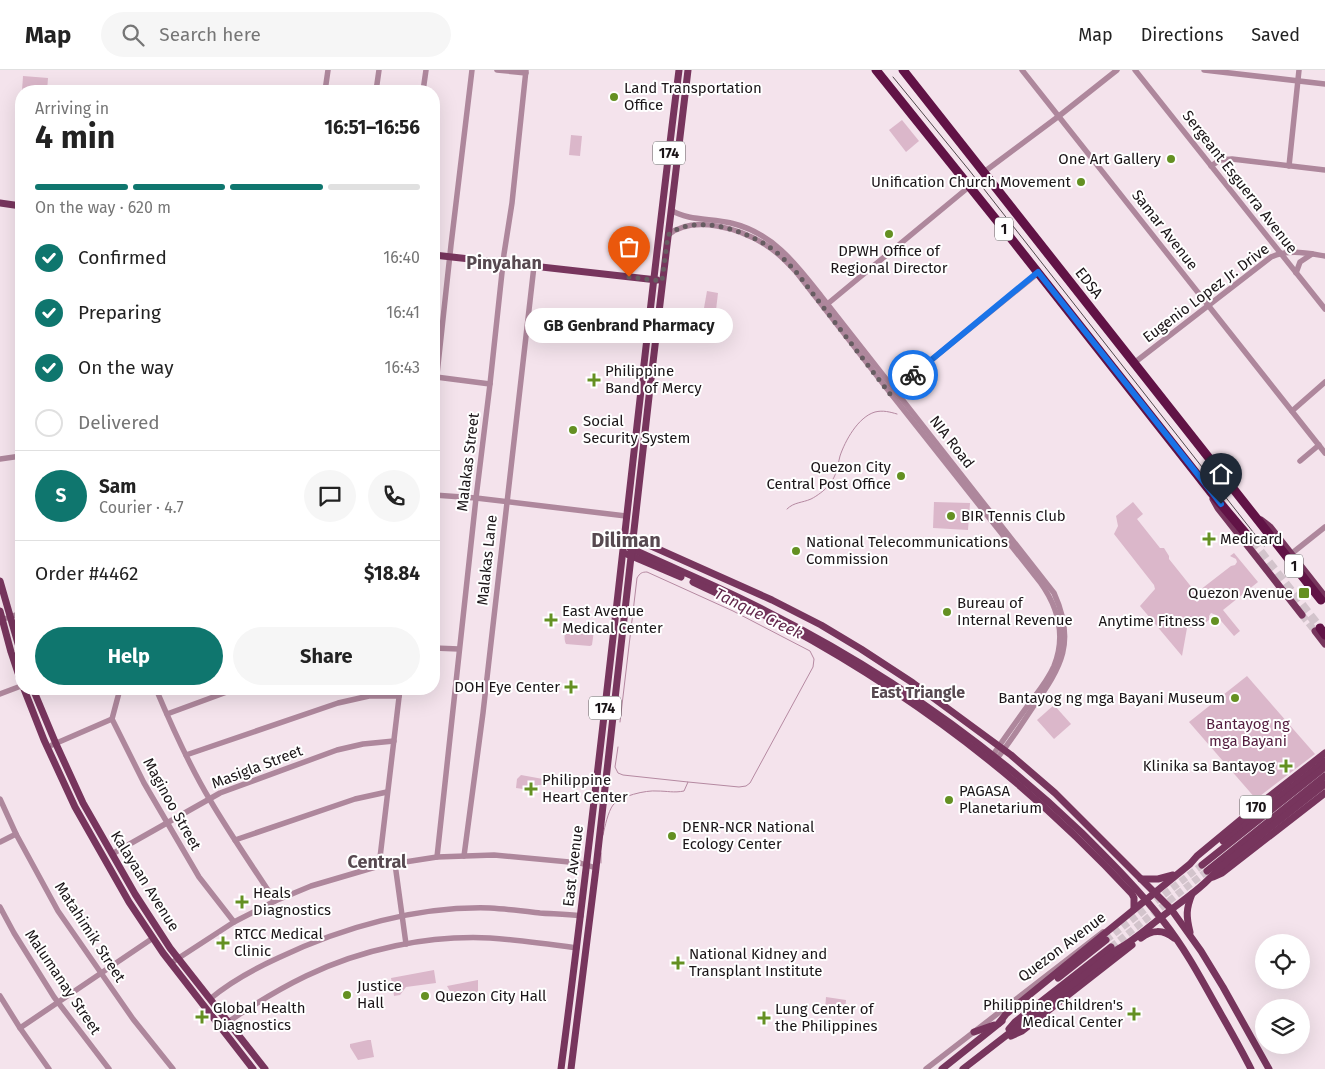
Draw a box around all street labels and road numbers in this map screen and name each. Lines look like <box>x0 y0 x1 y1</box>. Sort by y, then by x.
street label: Sergeant Esguerra Avenue <box>1179 107 1301 257</box>
road number: 174 <box>653 142 685 165</box>
street label: Samar Avenue <box>1128 186 1202 274</box>
road number: 1 <box>995 218 1013 240</box>
street label: Eugenio Lopez Jr. Drive <box>1139 240 1273 346</box>
street label: EDSA <box>1071 264 1107 302</box>
street label: Malakas Street <box>453 411 483 512</box>
street label: NIA Road <box>926 412 978 472</box>
street label: Malakas Lane <box>473 514 501 606</box>
road number: 1 <box>1285 554 1303 578</box>
road number: 174 <box>589 696 621 720</box>
street label: Masigla Street <box>209 741 306 793</box>
street label: Maginoo Street <box>139 755 205 854</box>
road number: 170 <box>1240 796 1272 819</box>
street label: East Avenue <box>559 824 587 908</box>
street label: Kalayaan Avenue <box>107 827 183 935</box>
street label: Matahimik Street <box>51 879 129 986</box>
street label: Quezon Avenue <box>1015 908 1109 986</box>
street label: Malumanay Street <box>21 926 105 1038</box>

